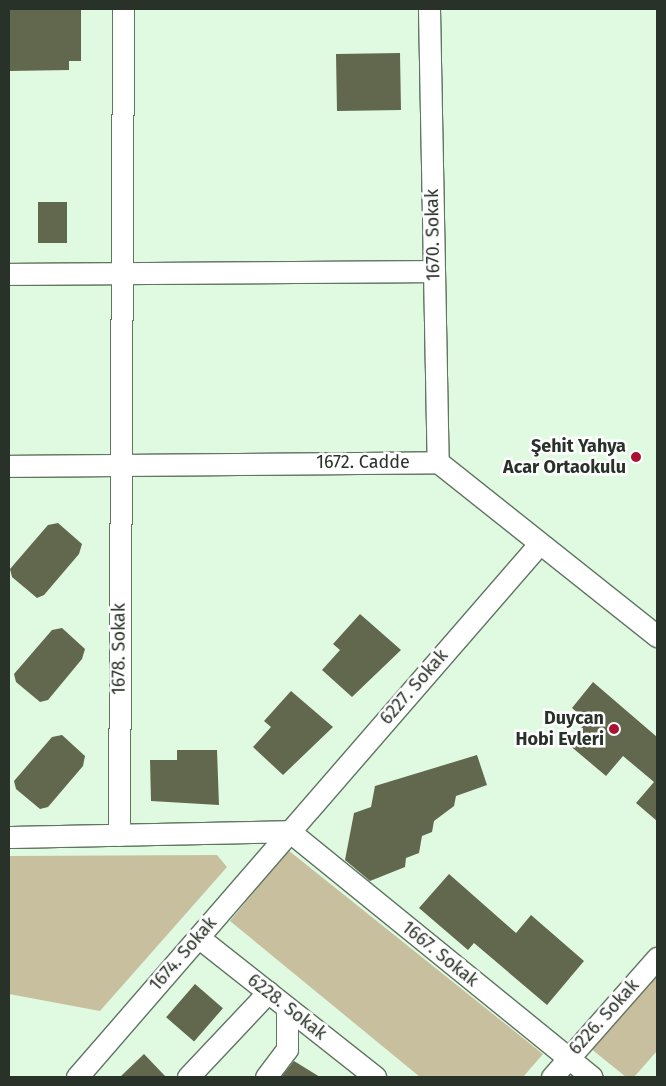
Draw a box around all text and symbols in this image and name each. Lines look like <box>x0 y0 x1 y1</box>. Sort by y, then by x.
street label: 1670. Sokak <box>421 189 445 281</box>
place label: Şehit Yahya Acar Ortaokulu <box>503 436 626 478</box>
street label: 1672. Cadde <box>316 451 410 473</box>
marker: Şehit Yahya Acar Ortaokulu <box>630 451 642 463</box>
street label: 1678. Sokak <box>108 603 130 695</box>
street label: 6227. Sokak <box>376 645 452 729</box>
place label: Duycan Hobi Evleri <box>516 708 604 751</box>
marker: Duycan Hobi Evleri <box>608 723 620 735</box>
street label: 1674. Sokak <box>145 913 221 995</box>
street label: 1667. Sokak <box>397 917 483 991</box>
street label: 6228. Sokak <box>243 969 331 1045</box>
street label: 6226. Sokak <box>564 975 644 1059</box>

